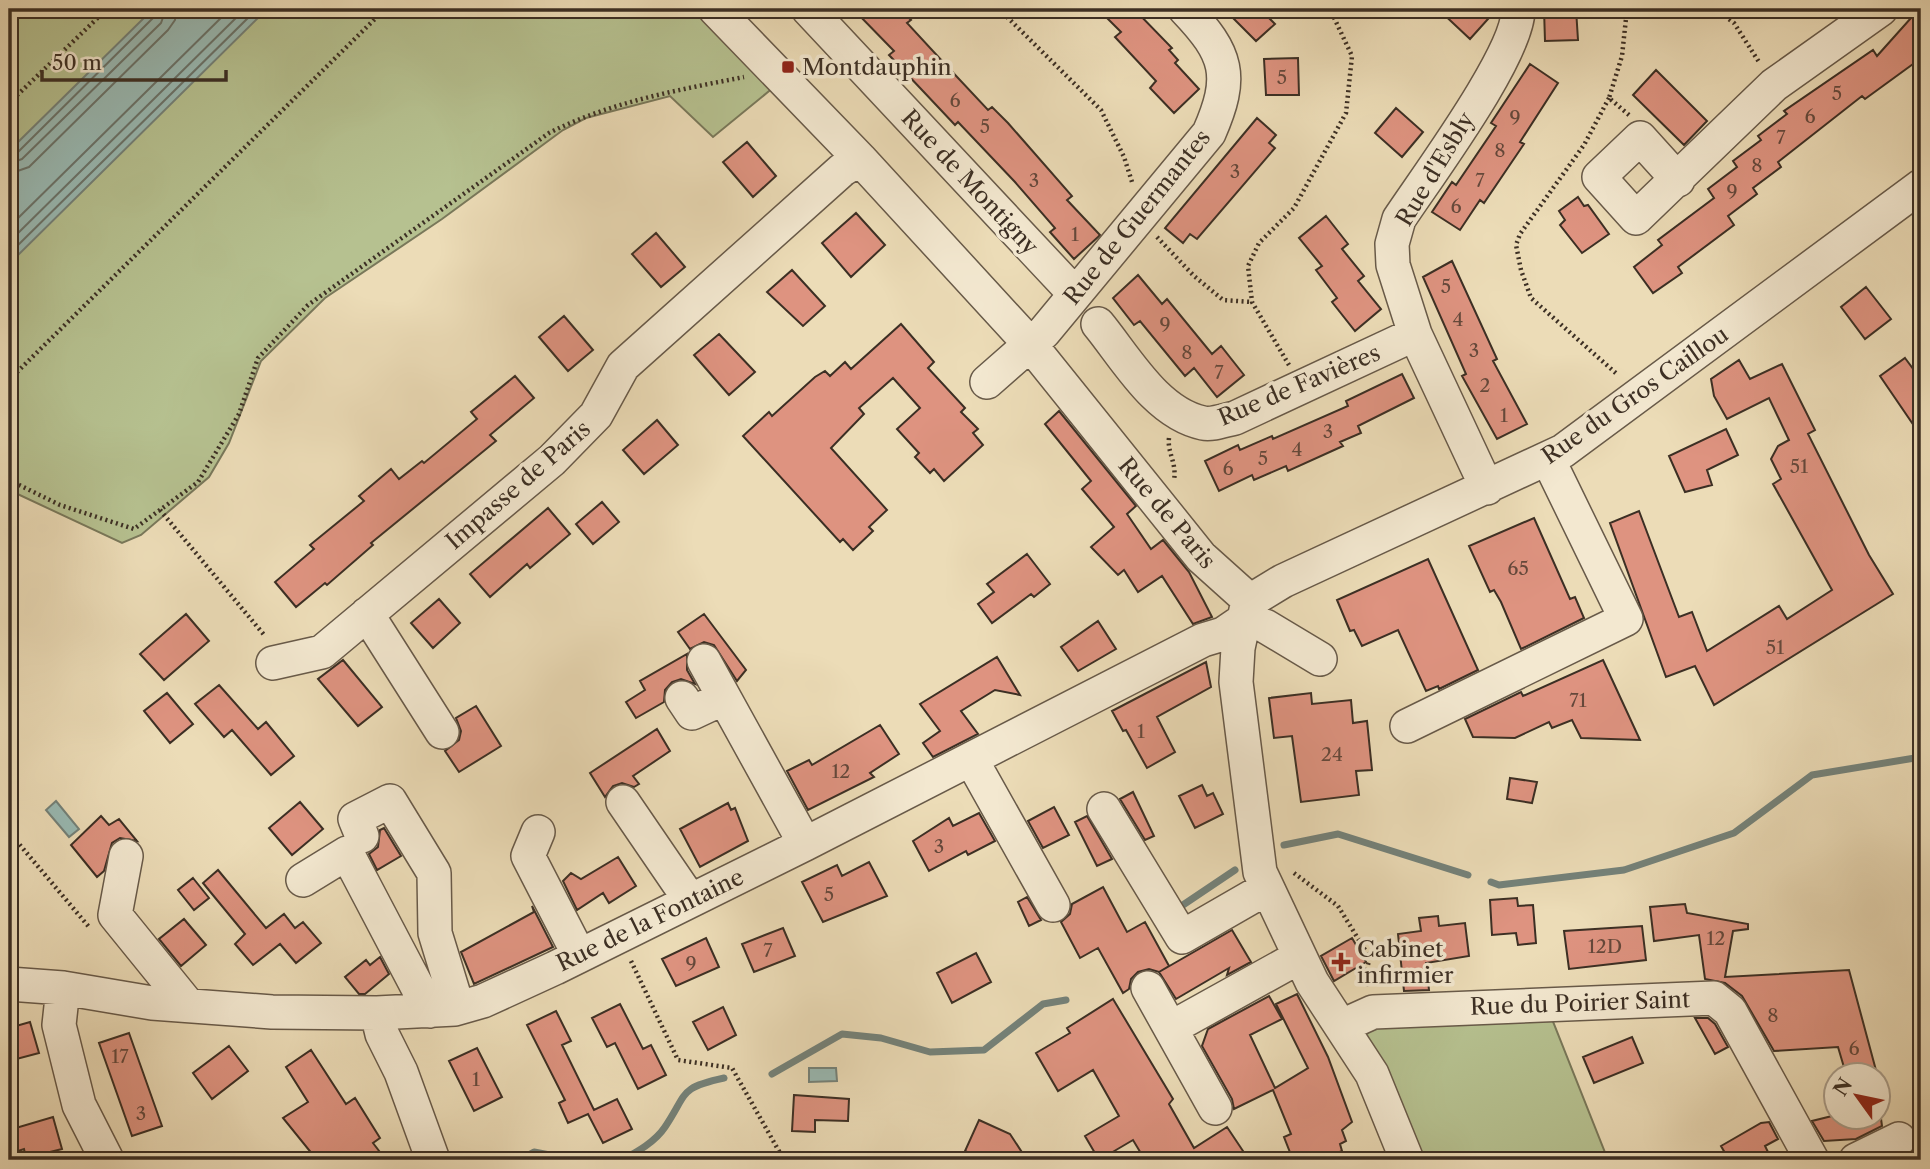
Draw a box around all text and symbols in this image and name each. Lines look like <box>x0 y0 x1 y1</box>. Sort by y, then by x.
scale bar <box>42 38 226 82</box>
text: 50 m <box>52 50 102 75</box>
place label: Montdauphin <box>802 53 952 81</box>
marker: Montdauphin <box>780 59 796 75</box>
house number: 5 <box>1277 66 1287 89</box>
house number: 5 <box>1832 82 1842 105</box>
house number: 6 <box>949 89 961 112</box>
street label: Rue de Montigny <box>896 104 1044 260</box>
house number: 6 <box>1804 105 1816 128</box>
house number: 9 <box>1509 106 1521 129</box>
street label: Rue d'Esbly <box>1390 107 1480 231</box>
house number: 5 <box>980 115 990 138</box>
street label: Rue de Guermantes <box>1058 124 1216 310</box>
house number: 7 <box>1776 126 1786 149</box>
house number: 8 <box>1494 139 1506 162</box>
house number: 8 <box>1751 154 1763 177</box>
house number: 3 <box>1230 160 1240 183</box>
house number: 3 <box>1029 169 1039 192</box>
house number: 7 <box>1475 169 1485 192</box>
house number: 9 <box>1726 180 1738 203</box>
house number: 6 <box>1450 195 1462 218</box>
house number: 1 <box>1071 223 1079 246</box>
house number: 5 <box>1441 275 1451 298</box>
house number: 4 <box>1453 308 1464 331</box>
house number: 9 <box>1159 313 1171 336</box>
street label: Rue du Gros Caillou <box>1536 320 1734 470</box>
street label: Rue de Favières <box>1214 338 1384 432</box>
house number: 3 <box>1469 339 1479 362</box>
house number: 8 <box>1181 341 1193 364</box>
house number: 7 <box>1214 361 1224 384</box>
house number: 2 <box>1480 374 1491 397</box>
house number: 1 <box>1500 404 1508 427</box>
street label: Impasse de Paris <box>440 415 596 555</box>
house number: 3 <box>1323 420 1333 443</box>
house number: 4 <box>1292 438 1303 461</box>
house number: 5 <box>1258 447 1268 470</box>
street label: Rue de Paris <box>1112 452 1222 574</box>
house number: 51 <box>1790 455 1808 478</box>
house number: 6 <box>1222 457 1234 480</box>
house number: 65 <box>1507 557 1529 580</box>
house number: 51 <box>1766 636 1784 659</box>
house number: 71 <box>1569 689 1587 712</box>
house number: 1 <box>1137 720 1145 743</box>
house number: 24 <box>1321 743 1343 766</box>
house number: 12 <box>832 760 851 783</box>
house number: 3 <box>934 835 944 858</box>
street label: Rue de la Fontaine <box>552 863 748 977</box>
house number: 5 <box>824 883 834 906</box>
house number: 12 <box>1707 927 1726 950</box>
place label: Cabinet infirmier <box>1357 935 1454 989</box>
house number: 12D <box>1588 935 1622 958</box>
house number: 7 <box>763 939 773 962</box>
house number: 9 <box>685 952 697 975</box>
marker: Cabinet infirmier <box>1331 952 1351 972</box>
street label: Rue du Poirier Saint <box>1469 985 1691 1021</box>
house number: 8 <box>1767 1004 1779 1027</box>
house number: 6 <box>1848 1037 1860 1060</box>
house number: 17 <box>111 1045 129 1068</box>
north arrow <box>1822 1060 1892 1130</box>
house number: 1 <box>472 1068 480 1091</box>
text: N <box>1829 1074 1857 1100</box>
house number: 3 <box>136 1102 146 1125</box>

